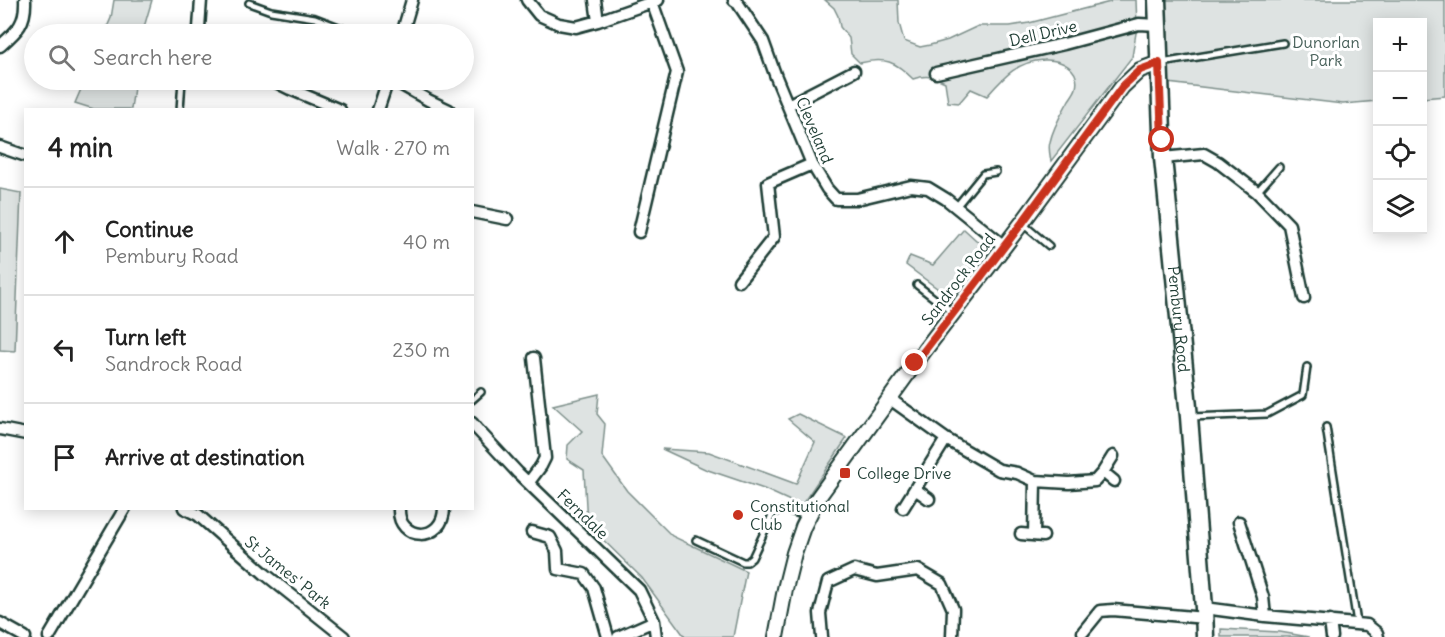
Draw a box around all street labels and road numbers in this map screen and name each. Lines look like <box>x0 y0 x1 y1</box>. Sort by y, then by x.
street label: Dell Drive <box>1007 16 1079 50</box>
street label: Cleveland <box>792 94 838 166</box>
street label: Sandrock Road <box>917 229 999 329</box>
street label: Pembury Road <box>1164 265 1194 373</box>
street label: Ferndale <box>553 485 613 543</box>
street label: St James' Park <box>241 531 335 613</box>

